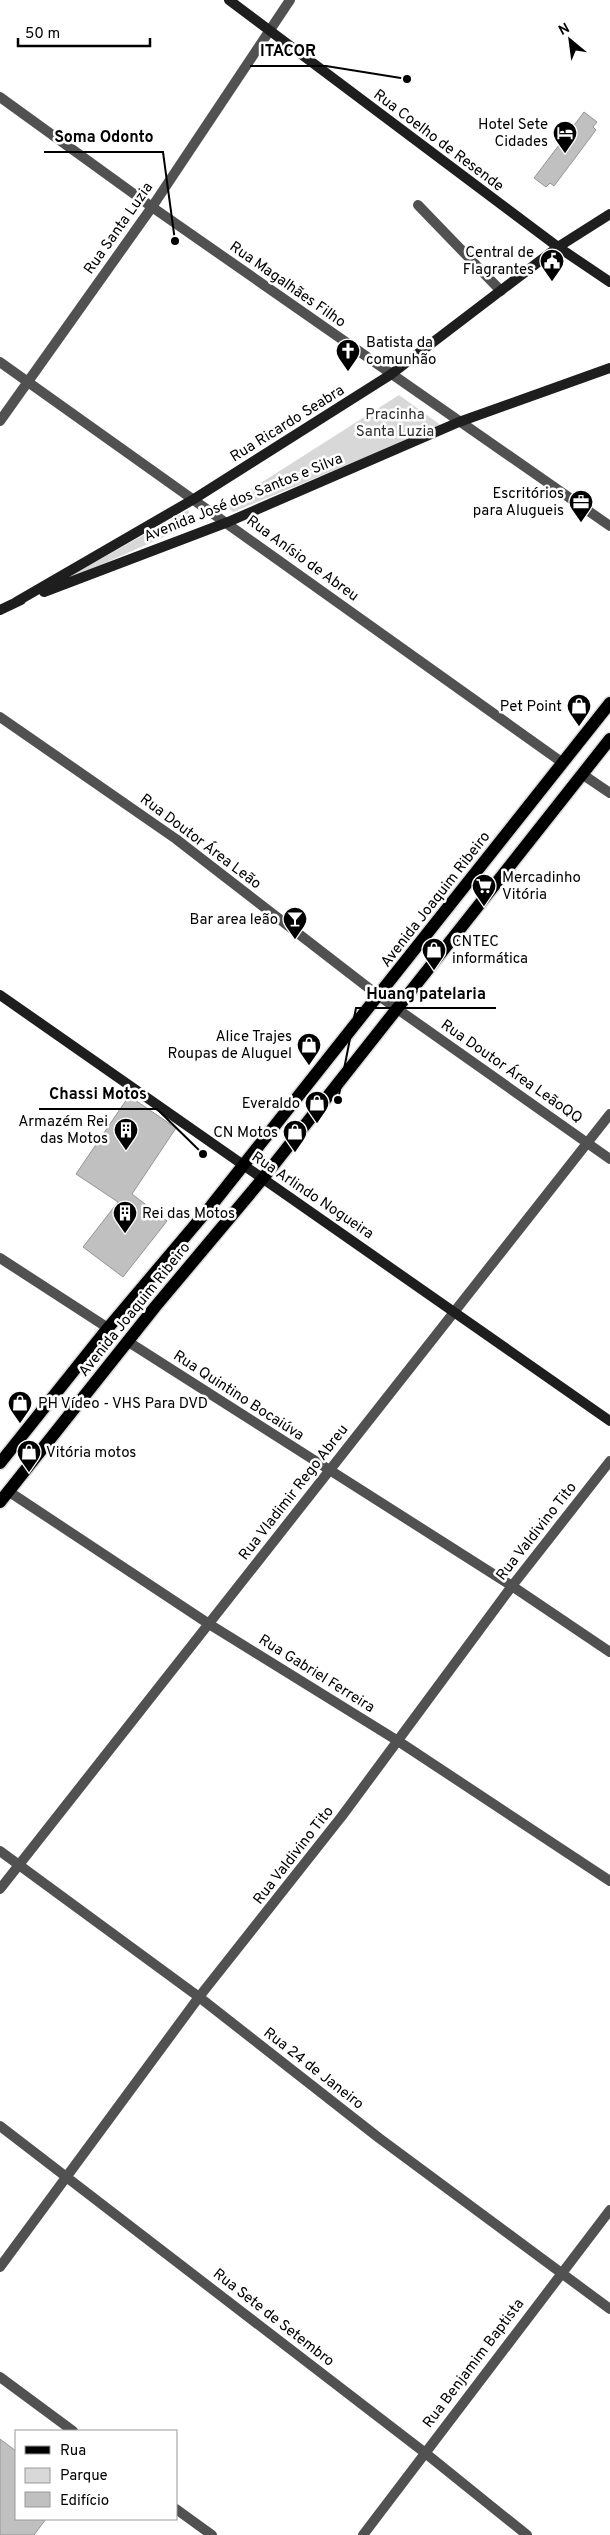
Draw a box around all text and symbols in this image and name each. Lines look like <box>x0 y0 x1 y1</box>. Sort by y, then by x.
scale bar <box>18 15 150 47</box>
north arrow <box>545 15 595 65</box>
text: N <box>556 20 573 40</box>
text: 50 m <box>25 25 60 44</box>
callout: ITACOR <box>250 35 326 66</box>
text: ITACOR <box>260 42 316 62</box>
street label: Rua Coelho de Resende <box>369 86 507 196</box>
place label: Hotel Sete Cidades <box>478 116 548 152</box>
hotel icon: Hotel Sete Cidades <box>552 120 578 154</box>
callout: Soma Odonto <box>44 121 163 152</box>
text: Soma Odonto <box>54 128 154 148</box>
street label: Rua Santa Luzia <box>80 179 158 279</box>
street label: Rua Magalhães Filho <box>225 238 349 333</box>
place label: Central de Flagrantes <box>463 244 534 280</box>
public building icon: Central de Flagrantes <box>539 248 565 282</box>
place label: Batista da comunhão <box>366 334 436 370</box>
church icon: Batista da comunhão <box>335 338 361 372</box>
street label: Rua Ricardo Seabra <box>227 381 348 467</box>
park label: Pracinha Santa Luzia <box>356 406 434 442</box>
street label: Avenida José dos Santos e Silva <box>141 450 346 547</box>
place label: Escritórios para Alugueis <box>473 485 564 521</box>
office icon: Escritórios para Alugueis <box>568 489 594 523</box>
street label: Rua Anísio de Abreu <box>242 512 362 606</box>
shop icon: Pet Point <box>566 693 592 727</box>
place label: Pet Point <box>500 698 562 717</box>
street label: Rua Doutor Área Leão <box>136 790 265 894</box>
street label: Avenida Joaquim Ribeiro <box>377 828 495 972</box>
place label: Mercadinho Vitória <box>502 869 581 905</box>
supermarket icon: Mercadinho Vitória <box>471 873 497 907</box>
bar icon: Bar area leão <box>282 906 308 940</box>
place label: Bar area leão <box>189 911 278 930</box>
place label: CNTEC informática <box>452 933 528 969</box>
shop icon: CNTEC informática <box>421 937 447 971</box>
callout: Huang patelaria <box>356 977 496 1008</box>
text: Huang patelaria <box>366 985 486 1005</box>
street label: Rua Doutor Área LeãoQQ <box>437 1015 586 1128</box>
place label: Alice Trajes Roupas de Aluguel <box>168 1028 292 1064</box>
shop icon: Alice Trajes Roupas de Aluguel <box>296 1032 322 1066</box>
callout: Chassi Motos <box>39 1078 157 1109</box>
text: Chassi Motos <box>49 1085 147 1105</box>
shop icon: Everaldo <box>304 1090 330 1124</box>
place label: Everaldo <box>242 1095 300 1114</box>
place label: Armazém Rei das Motos <box>18 1113 108 1149</box>
building icon: Armazém Rei das Motos <box>113 1117 139 1151</box>
shop icon: CN Motos <box>282 1119 308 1153</box>
place label: CN Motos <box>213 1124 278 1143</box>
street label: Rua Arlindo Nogueira <box>247 1148 377 1244</box>
building icon: Rei das Motos <box>112 1200 138 1234</box>
place label: Rei das Motos <box>142 1205 235 1224</box>
street label: Avenida Joaquim Ribeiro <box>75 1239 195 1381</box>
street label: Rua Quintino Bocaiúva <box>169 1347 307 1446</box>
shop icon: PH Vídeo - VHS Para DVD <box>7 1390 33 1424</box>
place label: PH Vídeo - VHS Para DVD <box>38 1395 208 1414</box>
street label: Rua Vladimir Rego Abreu <box>235 1421 353 1565</box>
shop icon: Vitória motos <box>16 1439 42 1473</box>
place label: Vitória motos <box>46 1444 136 1463</box>
street label: Rua Valdivino Tito <box>493 1479 582 1585</box>
street label: Rua Gabriel Ferreira <box>255 1631 378 1718</box>
street label: Rua Valdivino Tito <box>250 1803 339 1909</box>
street label: Rua 24 de Janeiro <box>259 2024 367 2114</box>
street label: Rua Sete de Setembro <box>209 2265 338 2371</box>
street label: Rua Benjamim Baptista <box>419 2295 529 2432</box>
legend <box>15 2430 178 2520</box>
text: Rua <box>60 2442 86 2461</box>
text: Parque <box>60 2467 108 2486</box>
text: Edifício <box>60 2492 109 2511</box>

